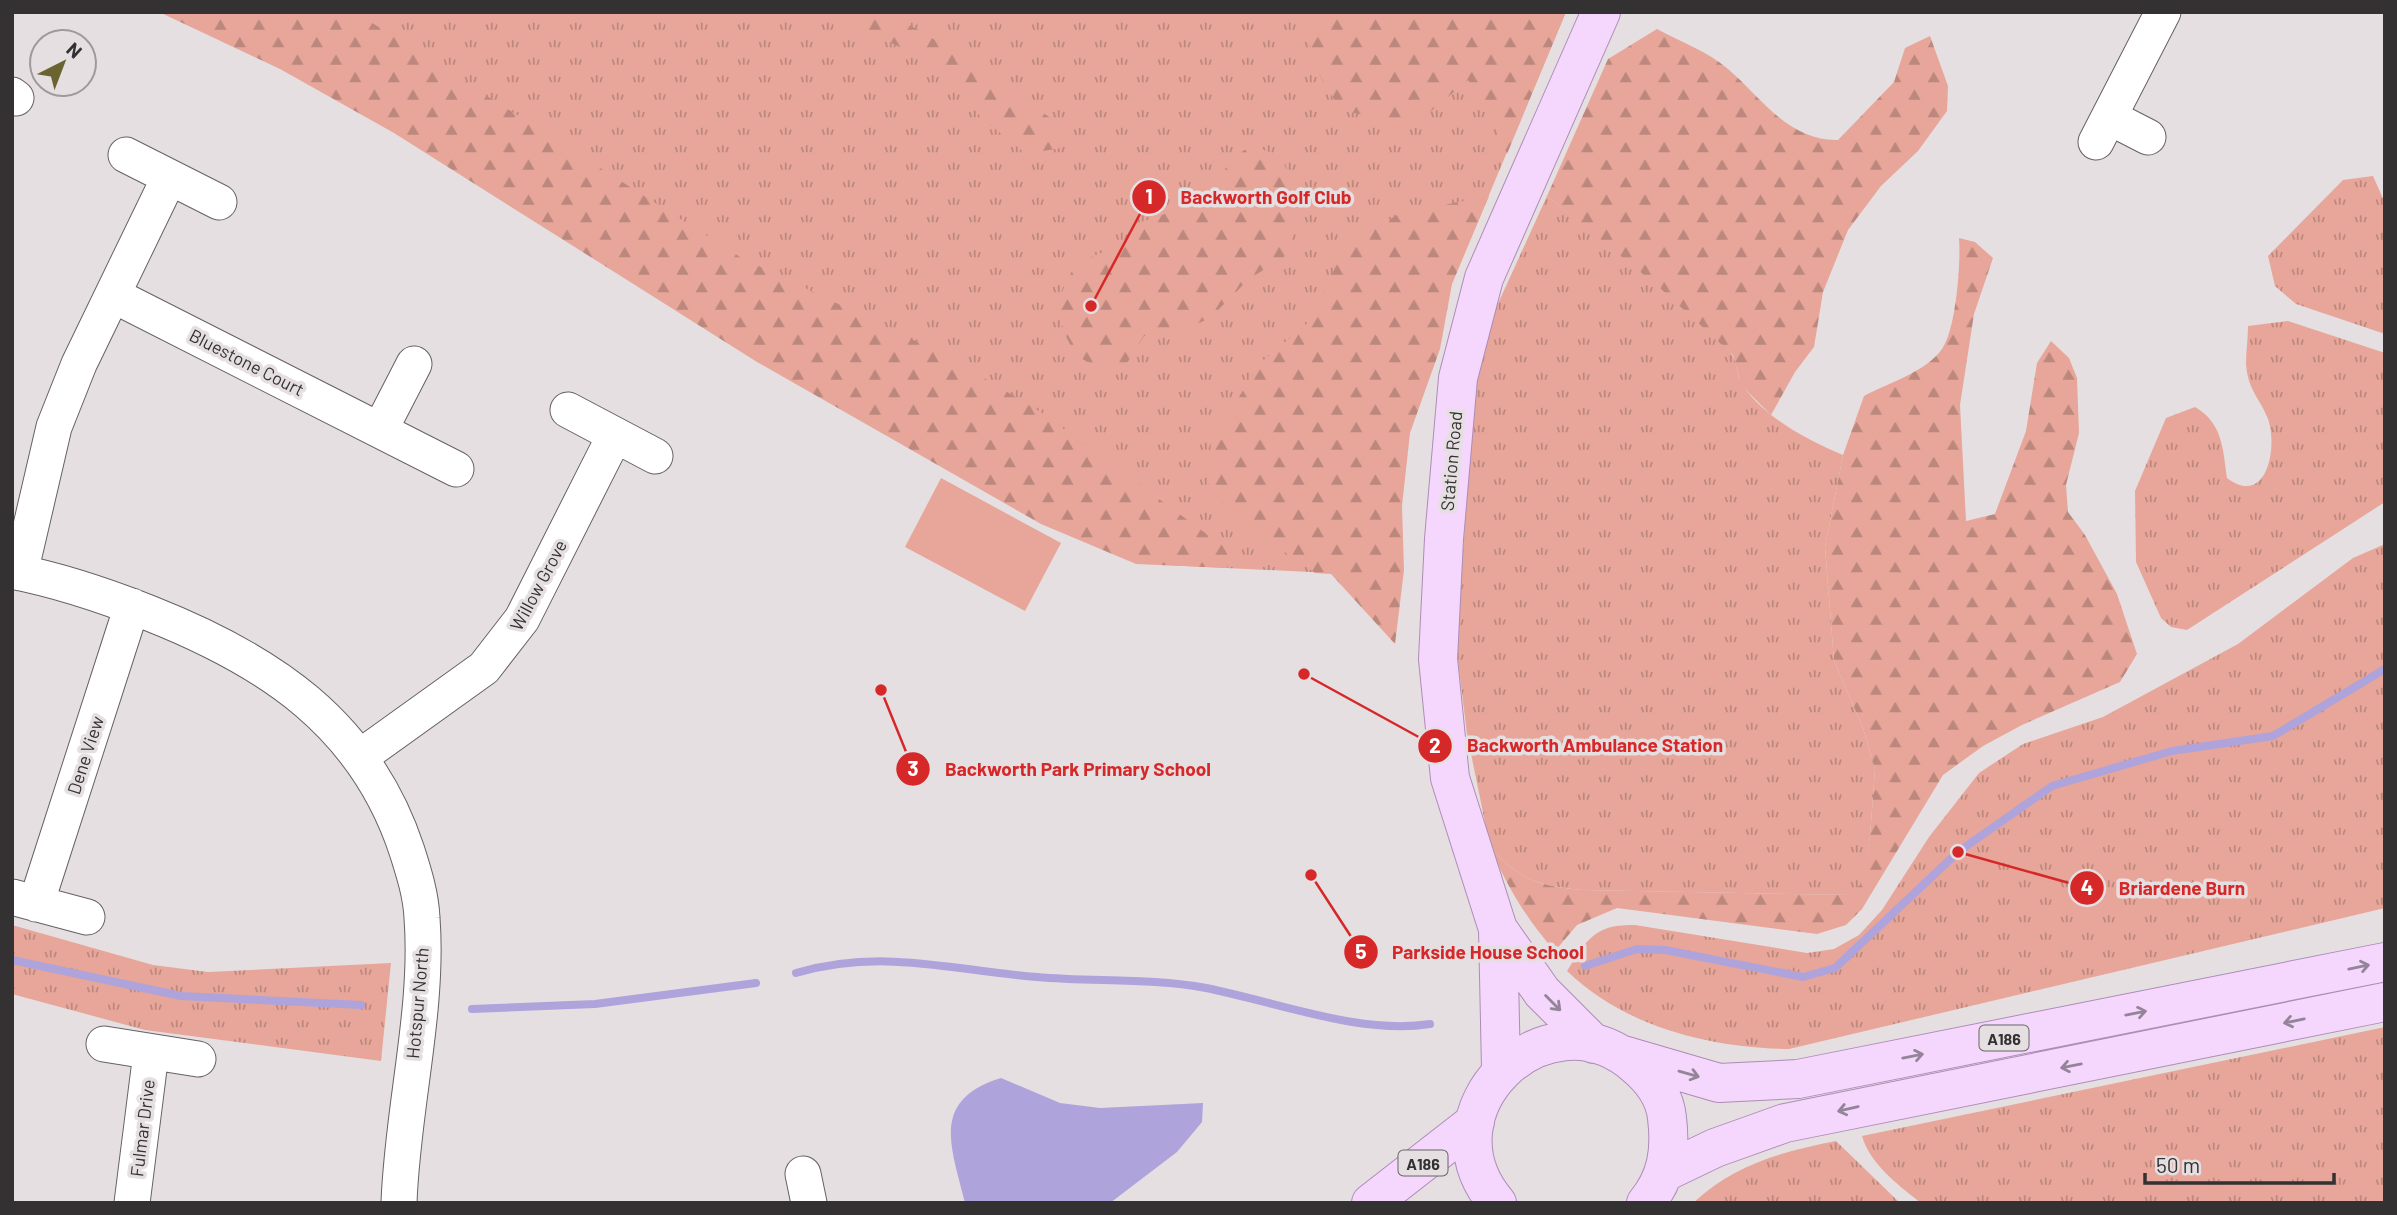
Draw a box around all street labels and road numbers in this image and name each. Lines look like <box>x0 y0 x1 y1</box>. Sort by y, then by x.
street label: Bluestone Court <box>186 324 308 400</box>
street label: Station Road <box>1436 410 1466 512</box>
street label: Willow Grove <box>505 536 571 634</box>
street label: Dene View <box>62 713 108 797</box>
street label: Hotspur North <box>401 947 433 1059</box>
road number: A186 <box>1980 1026 2028 1050</box>
street label: Fulmar Drive <box>125 1078 159 1178</box>
road number: A186 <box>1398 1150 1448 1176</box>

